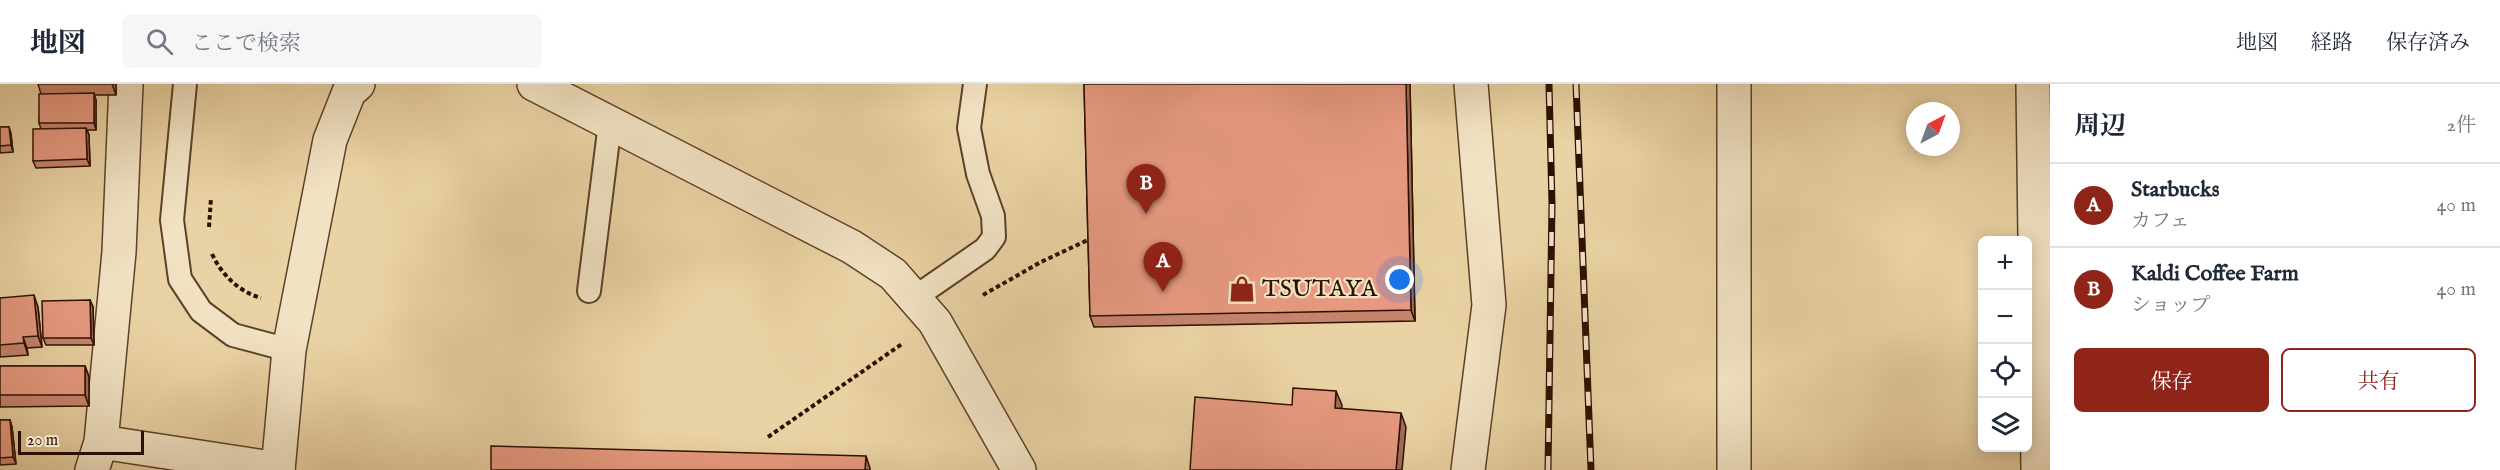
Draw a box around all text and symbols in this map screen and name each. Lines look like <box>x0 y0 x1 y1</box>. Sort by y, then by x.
search box <box>122 14 542 68</box>
icon: search <box>143 25 176 58</box>
text: 地図 <box>30 27 86 62</box>
text: ここで検索 <box>191 30 301 58</box>
text: 地図 <box>2236 30 2278 57</box>
text: 経路 <box>2311 30 2353 57</box>
text: 保存済み <box>2386 30 2470 57</box>
north arrow <box>1906 102 1960 156</box>
text: 周辺 <box>2074 110 2126 143</box>
text: 2件 <box>2447 113 2476 138</box>
pin: B <box>1126 164 1166 214</box>
text: Starbucks <box>2131 176 2219 204</box>
text: A <box>2087 193 2100 218</box>
text: 40 m <box>2437 193 2476 218</box>
text: カフェ <box>2131 209 2190 234</box>
map controls <box>1978 236 2032 452</box>
button: + <box>1978 236 2032 290</box>
pin: A <box>1144 242 1182 292</box>
text: Kaldi Coffee Farm <box>2131 260 2299 288</box>
your location <box>1385 265 1414 294</box>
shop icon: TSUTAYA <box>1227 274 1257 304</box>
place label: TSUTAYA <box>1262 274 1378 305</box>
text: B <box>2087 277 2100 302</box>
text: 40 m <box>2437 277 2476 302</box>
button: − <box>1978 290 2032 344</box>
text: ショップ <box>2131 293 2211 318</box>
button: locate <box>1978 344 2032 398</box>
button: 保存 <box>2074 348 2269 412</box>
button: 共有 <box>2281 348 2476 412</box>
button: layers <box>1978 398 2032 452</box>
scale bar <box>18 428 144 456</box>
text: 20 m <box>27 431 58 451</box>

